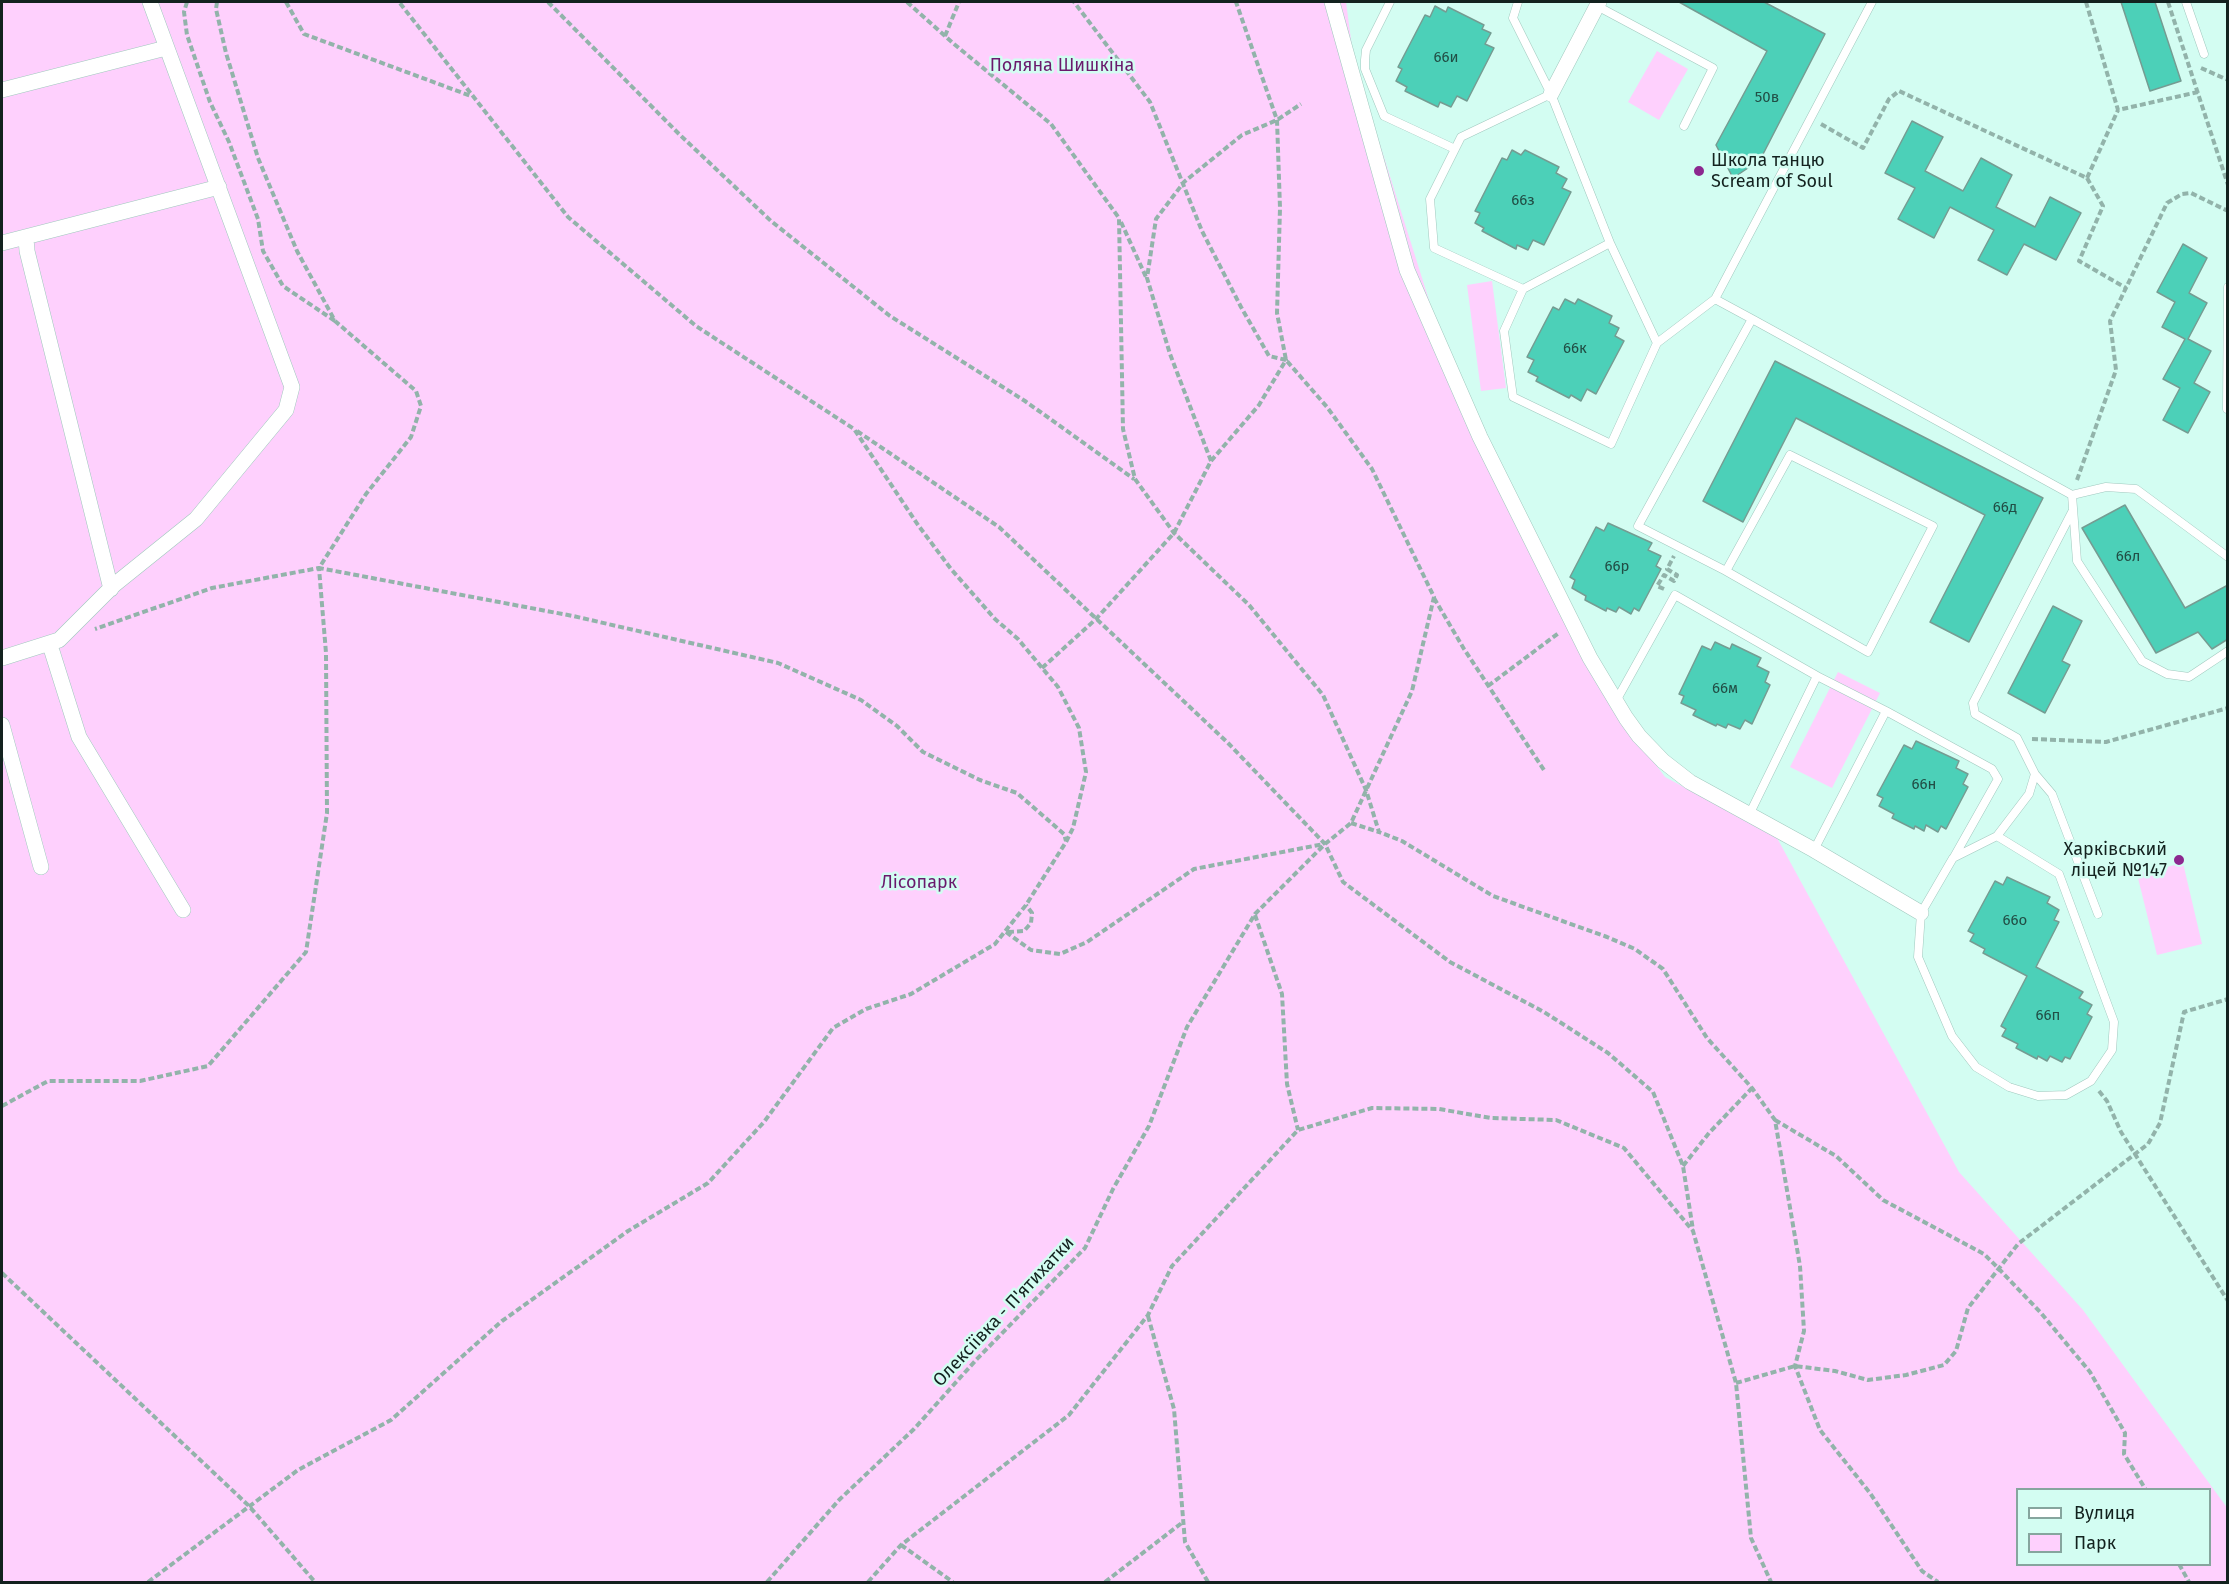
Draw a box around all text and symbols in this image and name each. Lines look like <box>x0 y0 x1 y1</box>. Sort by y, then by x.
house number: 66и <box>1434 49 1458 67</box>
park label: Поляна Шишкіна <box>990 55 1134 77</box>
house number: 50в <box>1755 89 1779 107</box>
place label: Школа танцю Scream of Soul <box>1711 150 1833 192</box>
marker: Школа танцю Scream of Soul <box>1692 164 1706 178</box>
house number: 66з <box>1511 192 1535 210</box>
house number: 66к <box>1563 340 1587 358</box>
house number: 66д <box>1993 499 2017 517</box>
house number: 66л <box>2116 548 2140 566</box>
house number: 66р <box>1605 558 1629 576</box>
house number: 66м <box>1712 680 1738 698</box>
house number: 66н <box>1912 776 1936 794</box>
place label: Харківський ліцей №147 <box>2064 839 2167 882</box>
marker: Харківський ліцей №147 <box>2172 853 2186 867</box>
park label: Лісопарк <box>881 872 957 894</box>
house number: 66о <box>2003 912 2027 930</box>
house number: 66п <box>2036 1007 2060 1025</box>
street label: Олексіївка - П'ятихатки <box>929 1233 1079 1391</box>
legend <box>2016 1488 2211 1566</box>
text: Вулиця <box>2074 1502 2135 1524</box>
text: Парк <box>2074 1532 2116 1554</box>

